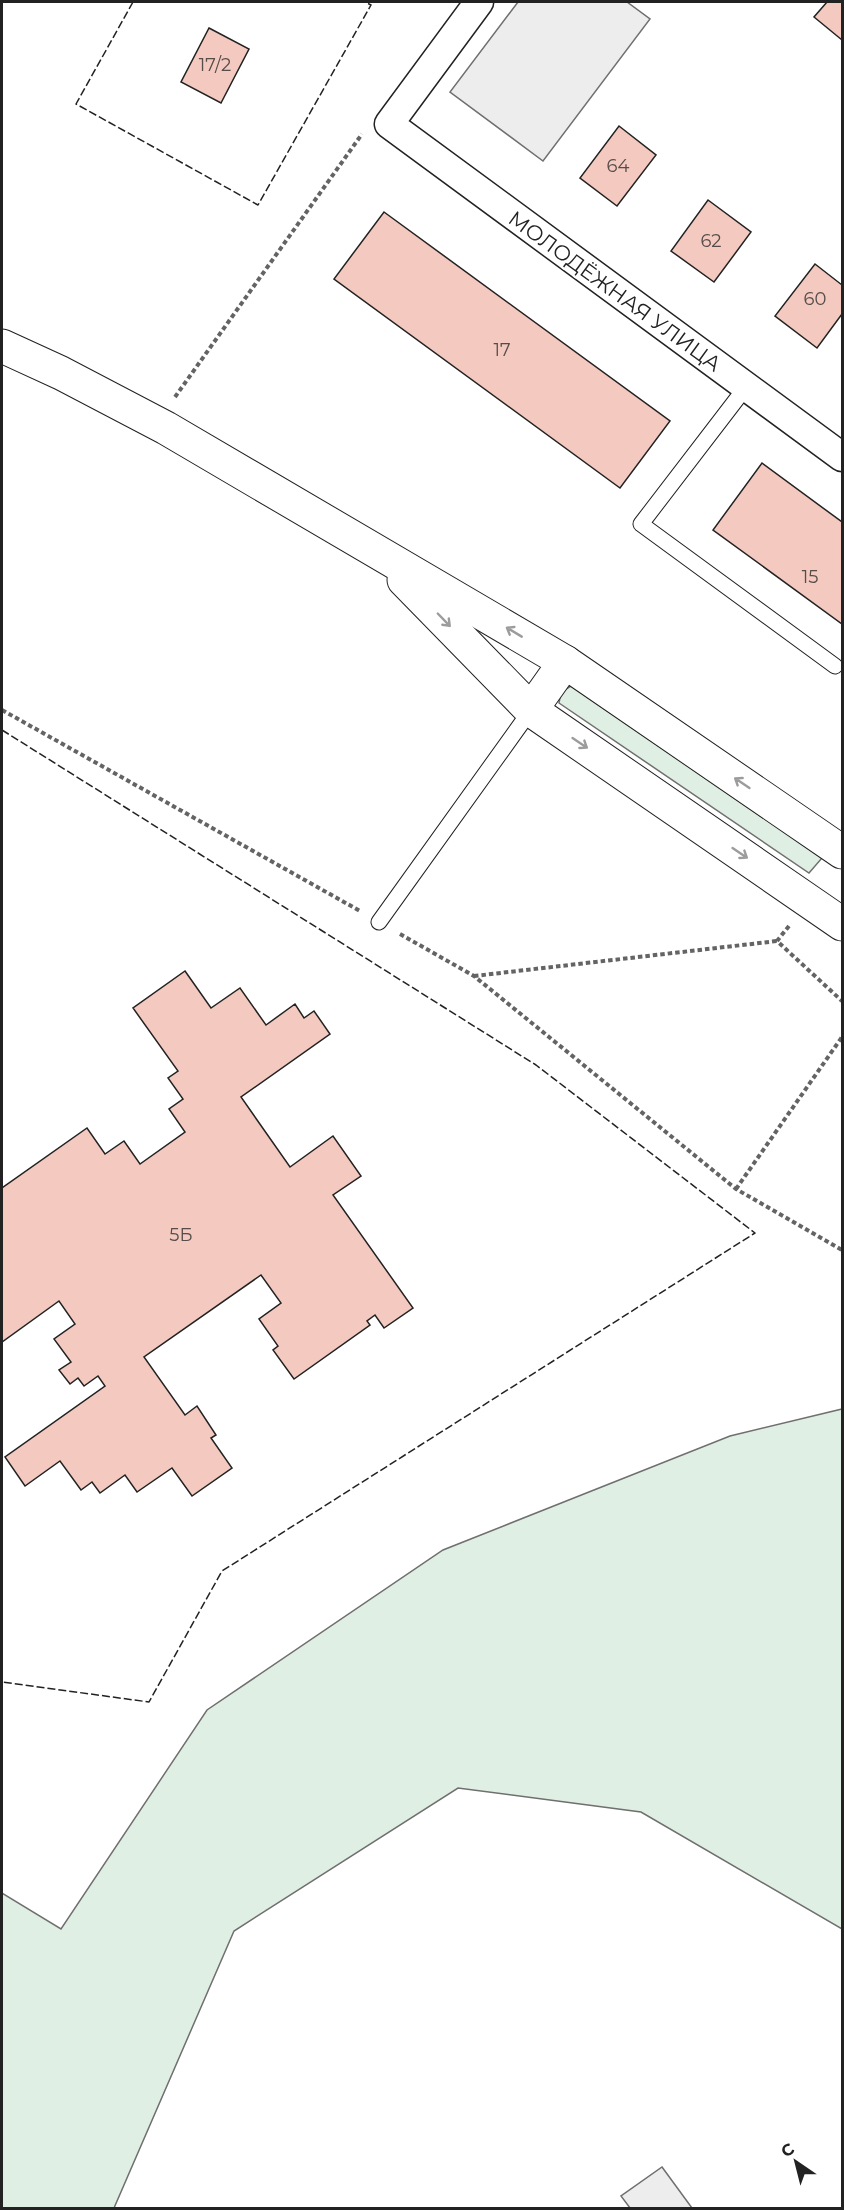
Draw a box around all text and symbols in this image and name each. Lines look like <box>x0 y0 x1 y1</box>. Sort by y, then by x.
house number: 17/2 <box>199 54 231 76</box>
house number: 64 <box>607 155 630 177</box>
street label: МОЛОДЁЖНАЯ УЛИЦА <box>504 206 726 377</box>
house number: 62 <box>700 230 722 252</box>
house number: 60 <box>804 288 826 310</box>
house number: 17 <box>493 339 511 361</box>
house number: 15 <box>802 566 818 588</box>
one-way arrow <box>436 613 451 628</box>
one-way arrow <box>506 626 523 638</box>
one-way arrow <box>571 737 587 749</box>
one-way arrow <box>734 777 751 789</box>
one-way arrow <box>732 847 748 859</box>
house number: 5Б <box>169 1224 193 1246</box>
north arrow <box>766 2132 826 2192</box>
text: С <box>777 2139 798 2161</box>

